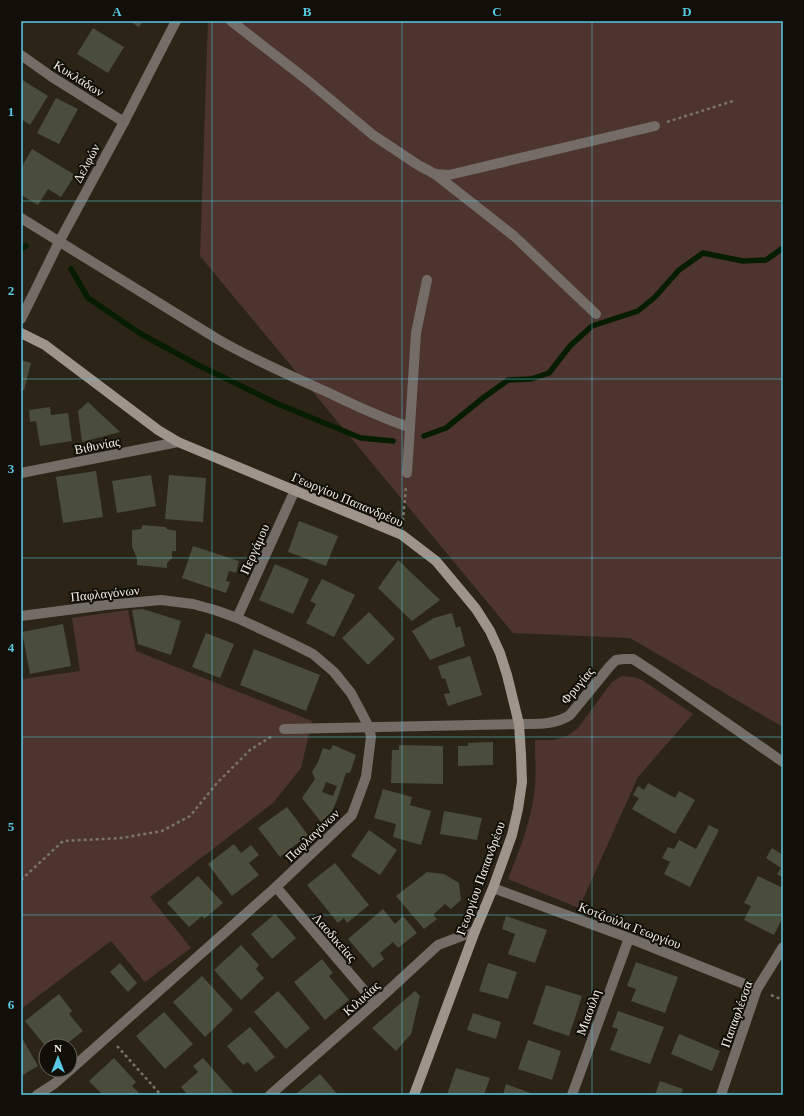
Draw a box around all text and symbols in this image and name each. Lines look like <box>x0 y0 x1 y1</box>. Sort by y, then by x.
text: A <box>112 4 122 19</box>
text: B <box>303 4 312 19</box>
text: C <box>492 4 502 19</box>
text: D <box>682 4 692 19</box>
street label: Κυκλάδων <box>51 57 107 100</box>
text: 1 <box>8 104 14 119</box>
street label: Δελφών <box>70 141 103 185</box>
text: 2 <box>8 283 14 298</box>
street label: Βιθυνίας <box>73 434 122 457</box>
text: 3 <box>8 461 15 476</box>
street label: Γεωργίου Παπανδρέου <box>290 469 406 530</box>
street label: Περγάμου <box>237 522 272 577</box>
street label: Παφλαγόνων <box>70 582 140 605</box>
text: 4 <box>8 640 15 655</box>
street label: Φρυγίας <box>558 663 598 707</box>
street label: Παφλαγόνων <box>282 806 343 865</box>
text: 5 <box>8 819 15 834</box>
street label: Γεωργίου Παπανδρέου <box>453 819 508 937</box>
street label: Κοτζιούλα Γεωργίου <box>576 899 683 952</box>
street label: Λαοδικείας <box>309 910 360 965</box>
street label: Κιλικίας <box>340 977 384 1019</box>
street label: Παπαφλέσσα <box>718 979 755 1049</box>
street label: Μιαούλη <box>573 987 604 1037</box>
text: 6 <box>8 997 15 1012</box>
north arrow <box>38 1038 78 1078</box>
text: N <box>54 1042 62 1054</box>

